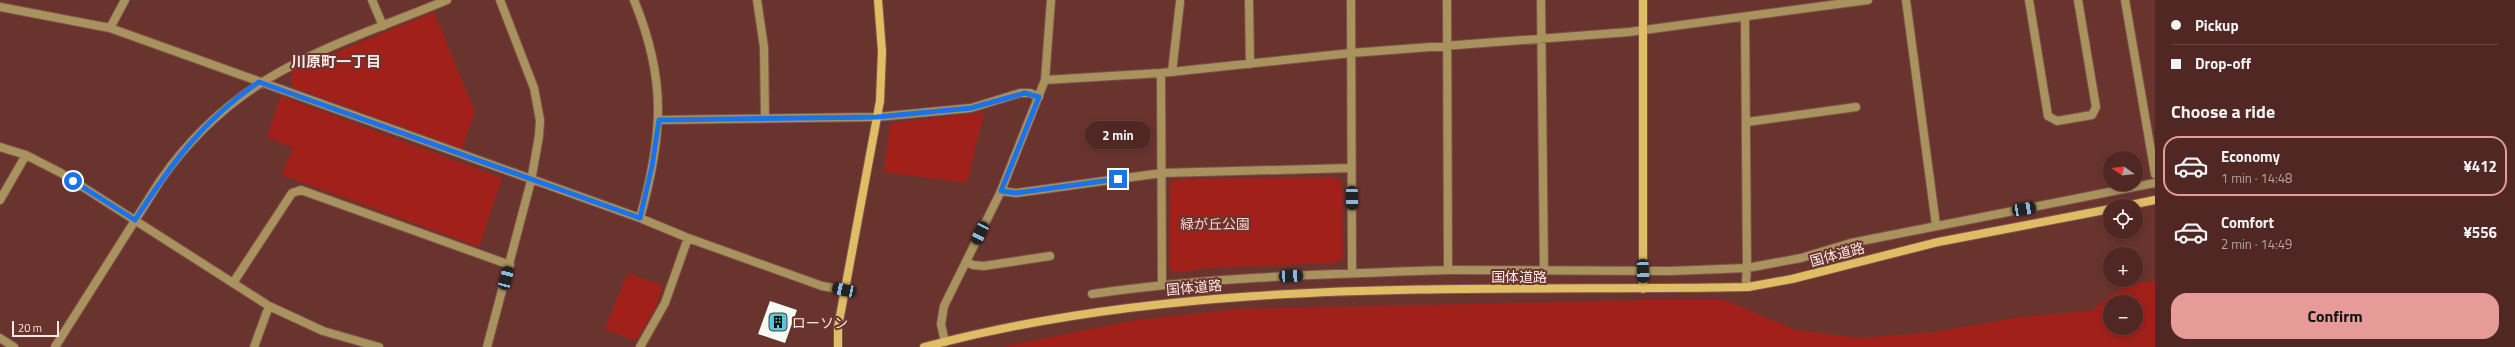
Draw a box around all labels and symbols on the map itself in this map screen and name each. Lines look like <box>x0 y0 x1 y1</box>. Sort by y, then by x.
district label: 川原町一丁目 <box>291 50 381 73</box>
callout: 2 min <box>1085 121 1151 149</box>
north arrow <box>2103 151 2143 191</box>
route end <box>1109 170 1127 188</box>
route start <box>64 172 82 190</box>
car <box>1346 186 1358 210</box>
car <box>2011 201 2037 217</box>
park label: 緑が丘公園 <box>1180 213 1250 234</box>
car <box>969 220 991 246</box>
street label: 国体道路 <box>1807 237 1867 271</box>
car <box>1637 259 1649 283</box>
car <box>497 265 515 291</box>
street label: 国体道路 <box>1491 266 1547 287</box>
car <box>1279 269 1303 283</box>
street label: 国体道路 <box>1165 274 1223 300</box>
car <box>831 282 857 298</box>
building icon: ローソン <box>767 311 789 333</box>
place label: ローソン <box>792 312 848 333</box>
scale bar <box>12 319 59 338</box>

